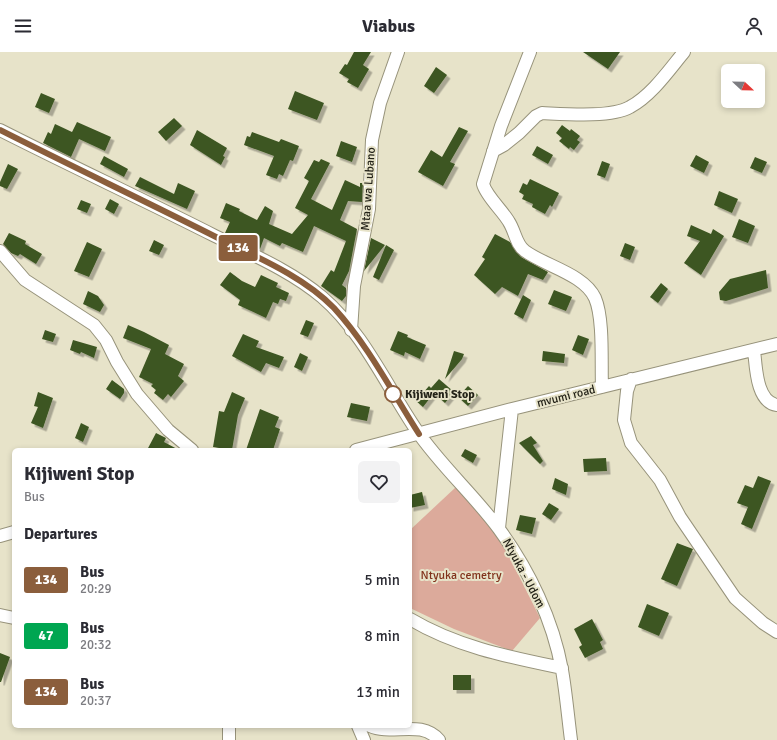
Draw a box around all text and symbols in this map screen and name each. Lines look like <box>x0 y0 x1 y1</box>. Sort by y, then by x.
icon: menu <box>12 15 34 37</box>
text: Viabus <box>362 15 415 37</box>
icon: person <box>743 15 765 37</box>
north arrow <box>721 64 765 108</box>
map controls <box>721 64 765 108</box>
street label: Mtaa wa Lubano <box>358 147 379 231</box>
line badge: 134 <box>215 235 261 261</box>
text: 134 <box>227 239 249 256</box>
street label: mvumi road <box>535 382 597 411</box>
marker: Kijiweni Stop <box>384 385 402 403</box>
place label: Kijiweni Stop <box>405 387 475 402</box>
button: heart <box>358 461 400 503</box>
text: Kijiweni Stop <box>24 462 134 486</box>
text: Bus <box>24 489 45 505</box>
text: Departures <box>24 525 97 543</box>
street label: Ntyuka - Udom <box>499 536 548 610</box>
text: Bus <box>80 563 104 581</box>
park label: Ntyuka cemetry <box>420 568 502 583</box>
text: 134 <box>35 571 57 588</box>
text: 5 min <box>364 571 400 589</box>
text: 20:29 <box>80 581 112 597</box>
text: Bus <box>80 619 104 637</box>
text: 47 <box>38 627 54 644</box>
text: 8 min <box>364 627 400 645</box>
text: 20:32 <box>80 637 112 653</box>
text: Bus <box>80 675 104 693</box>
text: 134 <box>35 683 57 700</box>
text: 13 min <box>356 683 400 701</box>
text: 20:37 <box>80 693 112 709</box>

